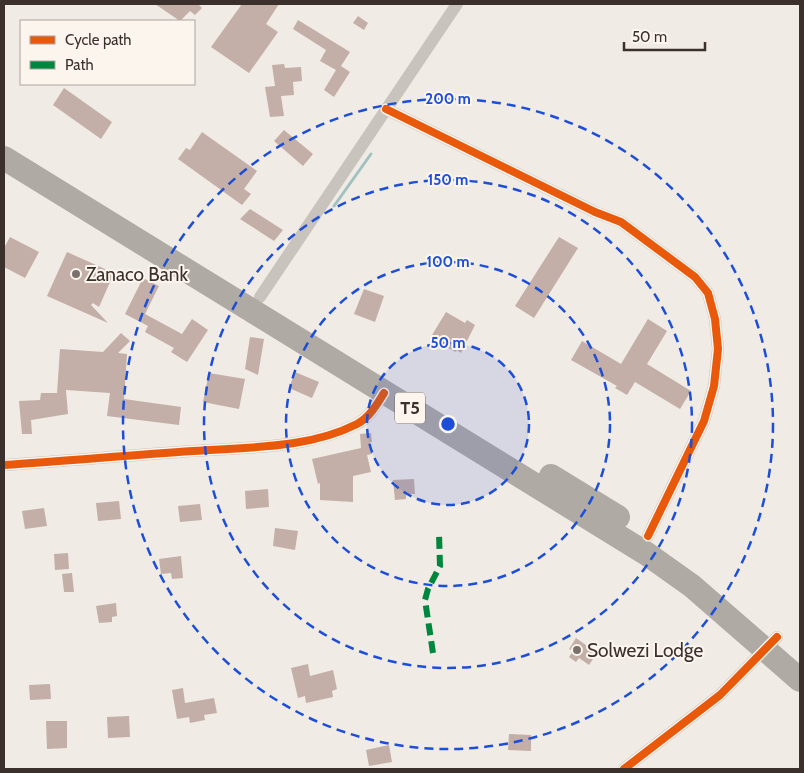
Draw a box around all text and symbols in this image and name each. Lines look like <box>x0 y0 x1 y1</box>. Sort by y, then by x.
legend <box>20 20 195 85</box>
scale bar <box>624 20 705 52</box>
text: 50 m <box>632 28 667 46</box>
text: Cycle path <box>65 31 131 49</box>
text: Path <box>65 56 94 74</box>
text: 200 m <box>425 90 471 108</box>
text: 150 m <box>428 171 468 189</box>
text: 100 m <box>426 253 470 271</box>
place label: Zanaco Bank <box>86 263 188 286</box>
marker: Zanaco Bank <box>70 268 82 280</box>
text: 50 m <box>430 334 466 352</box>
road number: T5 <box>395 392 425 423</box>
centre of rings <box>439 415 457 433</box>
place label: Solwezi Lodge <box>587 639 703 662</box>
marker: Solwezi Lodge <box>571 644 583 656</box>

